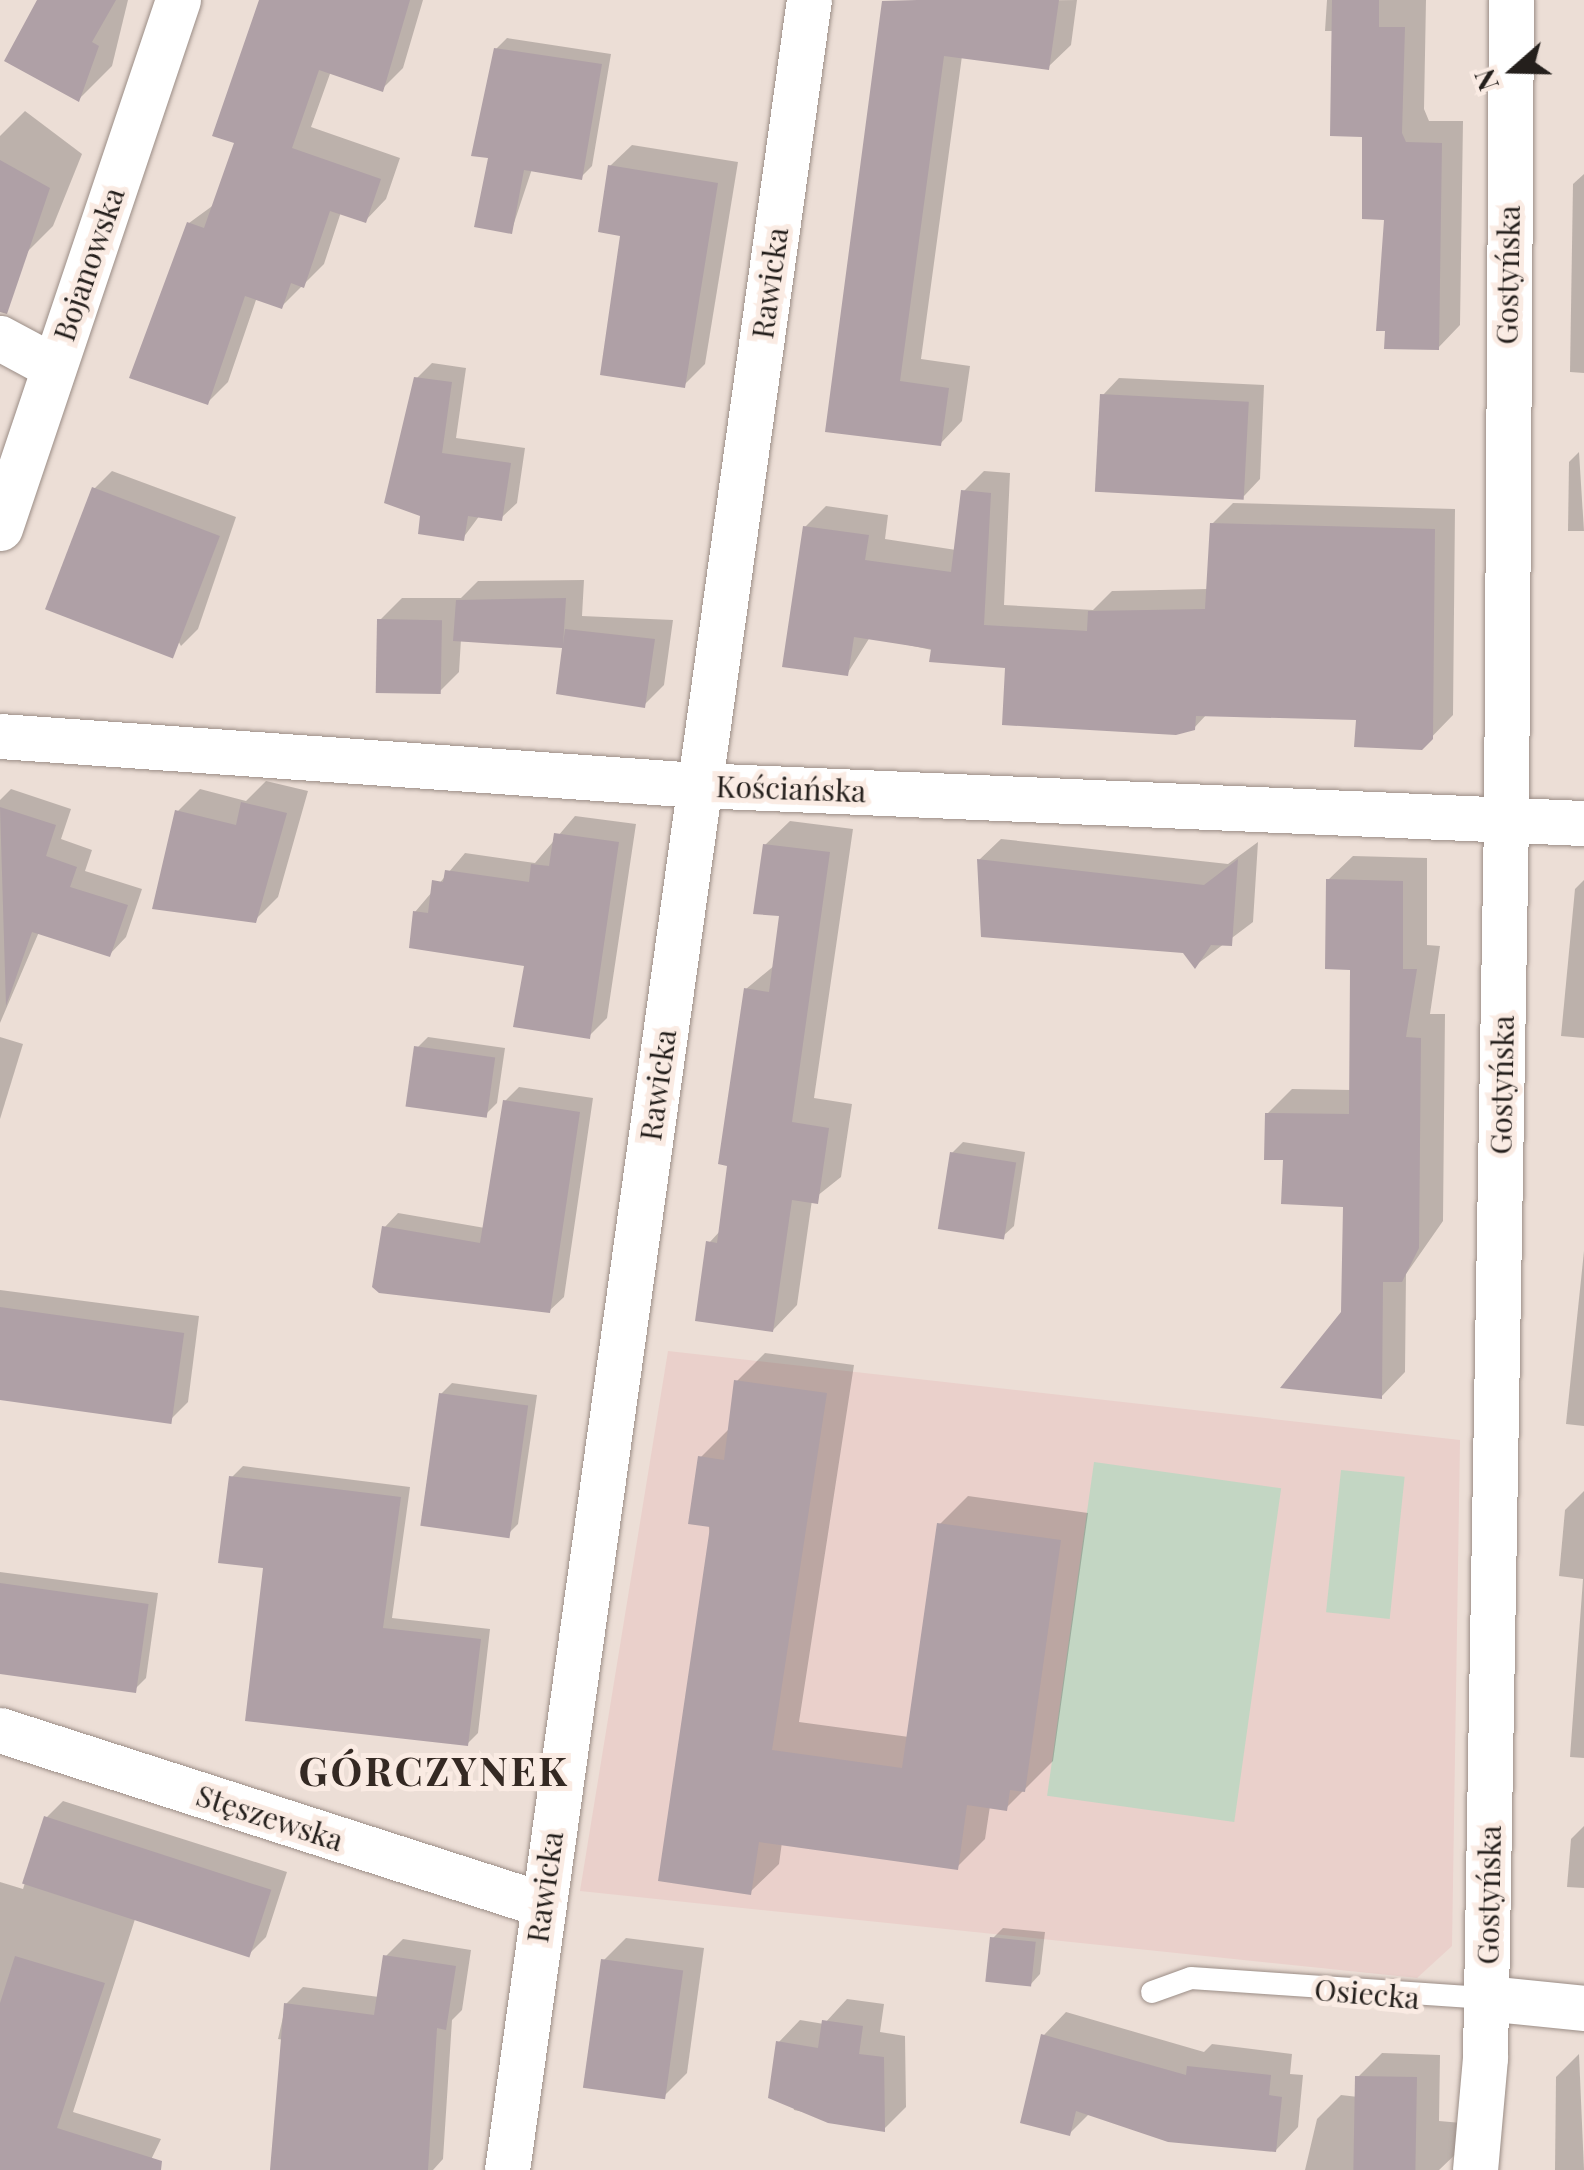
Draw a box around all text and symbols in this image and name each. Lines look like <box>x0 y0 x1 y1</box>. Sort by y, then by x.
north arrow <box>1464 20 1564 120</box>
text: N <box>1464 65 1506 96</box>
street label: Bojanowska <box>45 183 131 345</box>
street label: Gostyńska <box>1488 205 1526 345</box>
street label: Rawicka <box>743 225 795 341</box>
street label: Kościańska <box>715 767 867 809</box>
street label: Gostyńska <box>1482 1015 1520 1155</box>
street label: Rawicka <box>631 1027 683 1143</box>
district label: GÓRCZYNEK <box>299 1746 569 1794</box>
street label: Stęszewska <box>192 1776 348 1858</box>
street label: Gostyńska <box>1469 1825 1507 1965</box>
street label: Rawicka <box>518 1829 570 1945</box>
street label: Osiecka <box>1313 1970 1421 2016</box>

